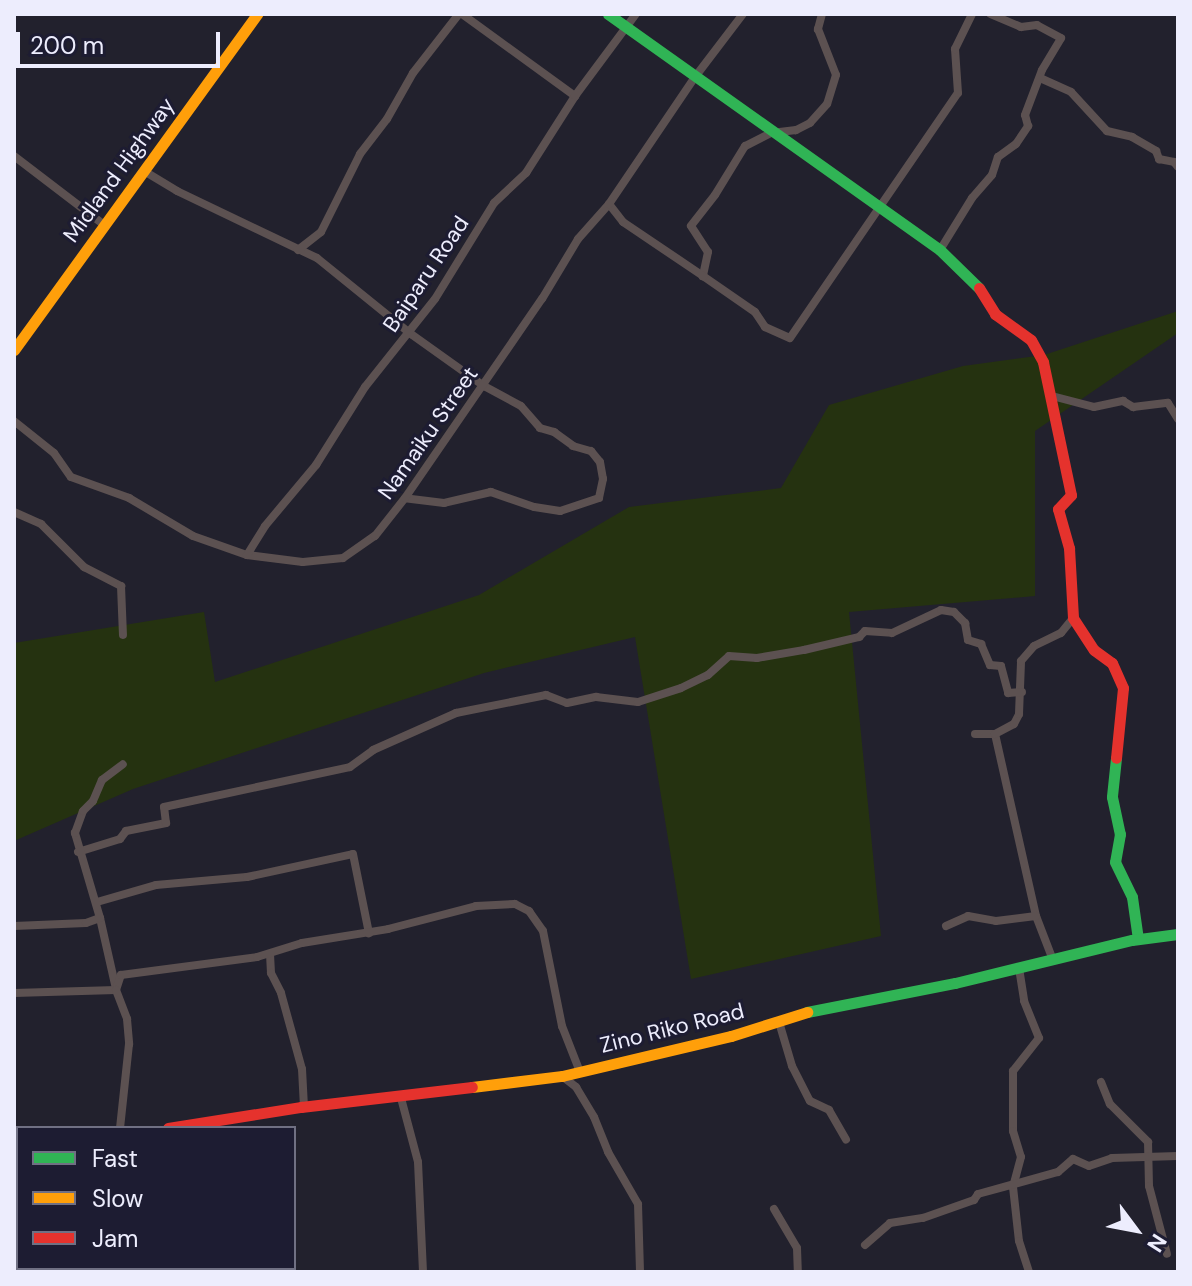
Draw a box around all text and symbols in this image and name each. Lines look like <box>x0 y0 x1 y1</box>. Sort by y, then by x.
scale bar <box>20 16 224 66</box>
text: 200 m <box>30 30 104 61</box>
street label: Midland Highway <box>58 93 180 247</box>
street label: Baiparu Road <box>378 211 474 337</box>
street label: Namaiku Street <box>372 362 484 504</box>
street label: Zino Riko Road <box>597 997 747 1059</box>
legend <box>16 1126 296 1270</box>
text: Fast <box>92 1143 138 1174</box>
text: Slow <box>92 1183 143 1214</box>
north arrow <box>1096 1190 1176 1270</box>
text: Jam <box>92 1223 138 1254</box>
text: N <box>1140 1228 1173 1257</box>

